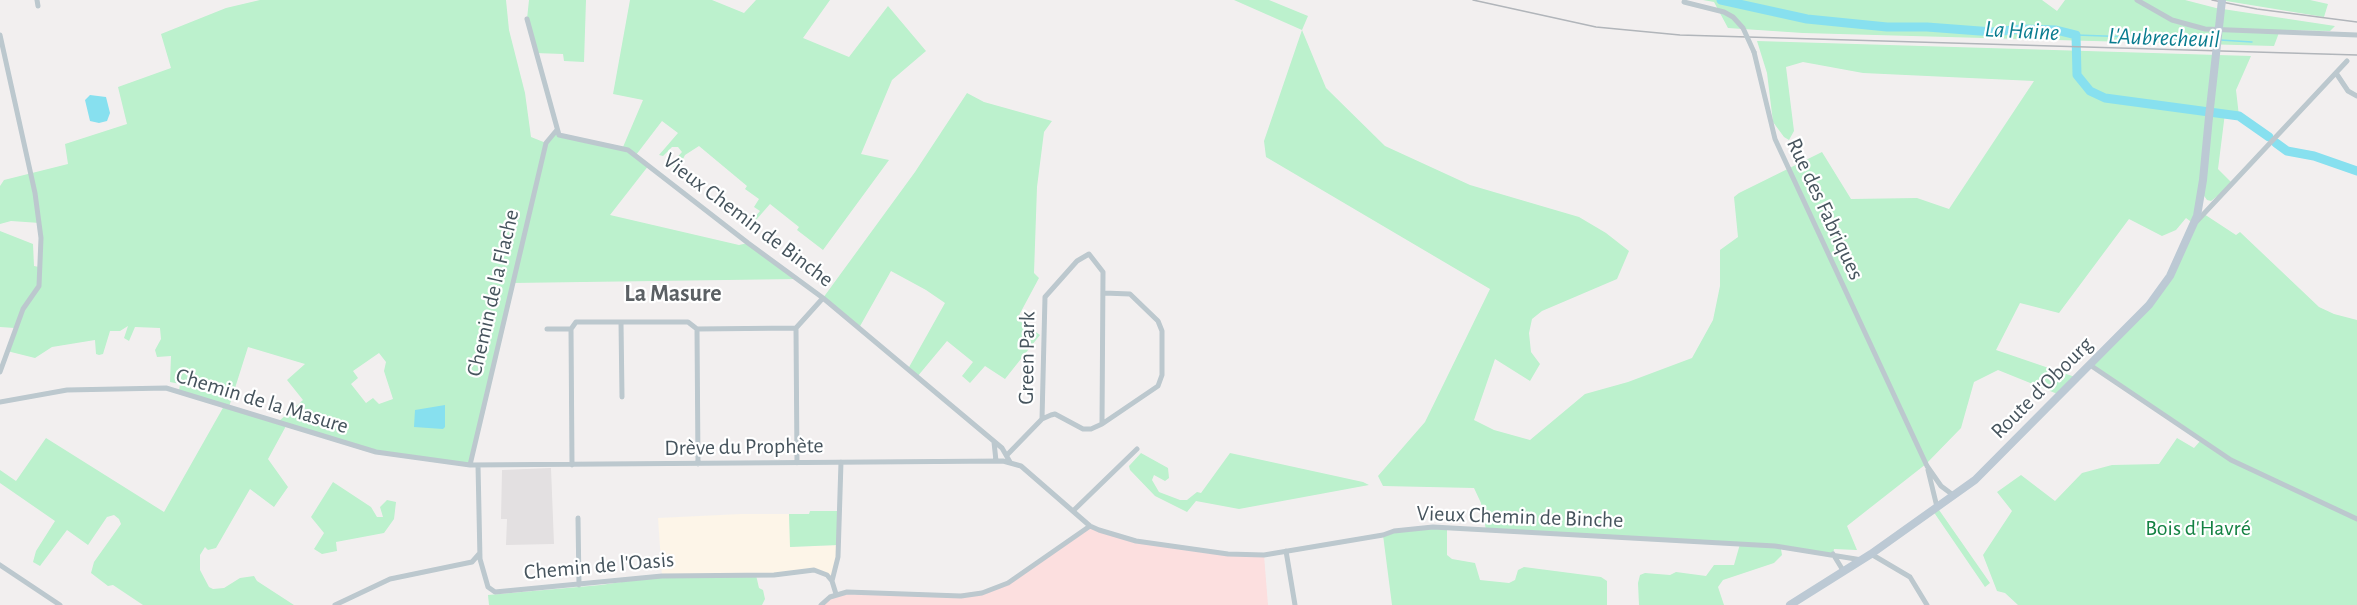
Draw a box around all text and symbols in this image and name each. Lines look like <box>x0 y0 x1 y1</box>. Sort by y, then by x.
water label: La Haine <box>1984 15 2060 47</box>
water label: L'Aubrecheuil <box>2108 22 2220 54</box>
street label: Rue des Fabriques <box>1781 134 1869 284</box>
street label: Vieux Chemin de Binche <box>657 147 839 293</box>
street label: Chemin de la Flache <box>461 207 525 379</box>
district label: La Masure <box>624 280 722 308</box>
street label: Green Park <box>1013 311 1041 405</box>
street label: Route d'Obourg <box>1985 331 2099 445</box>
street label: Chemin de la Masure <box>173 362 351 440</box>
street label: Drève du Prophète <box>664 432 824 462</box>
street label: Vieux Chemin de Binche <box>1416 500 1624 534</box>
park label: Bois d'Havré <box>2145 515 2251 541</box>
street label: Chemin de l'Oasis <box>523 546 675 586</box>

